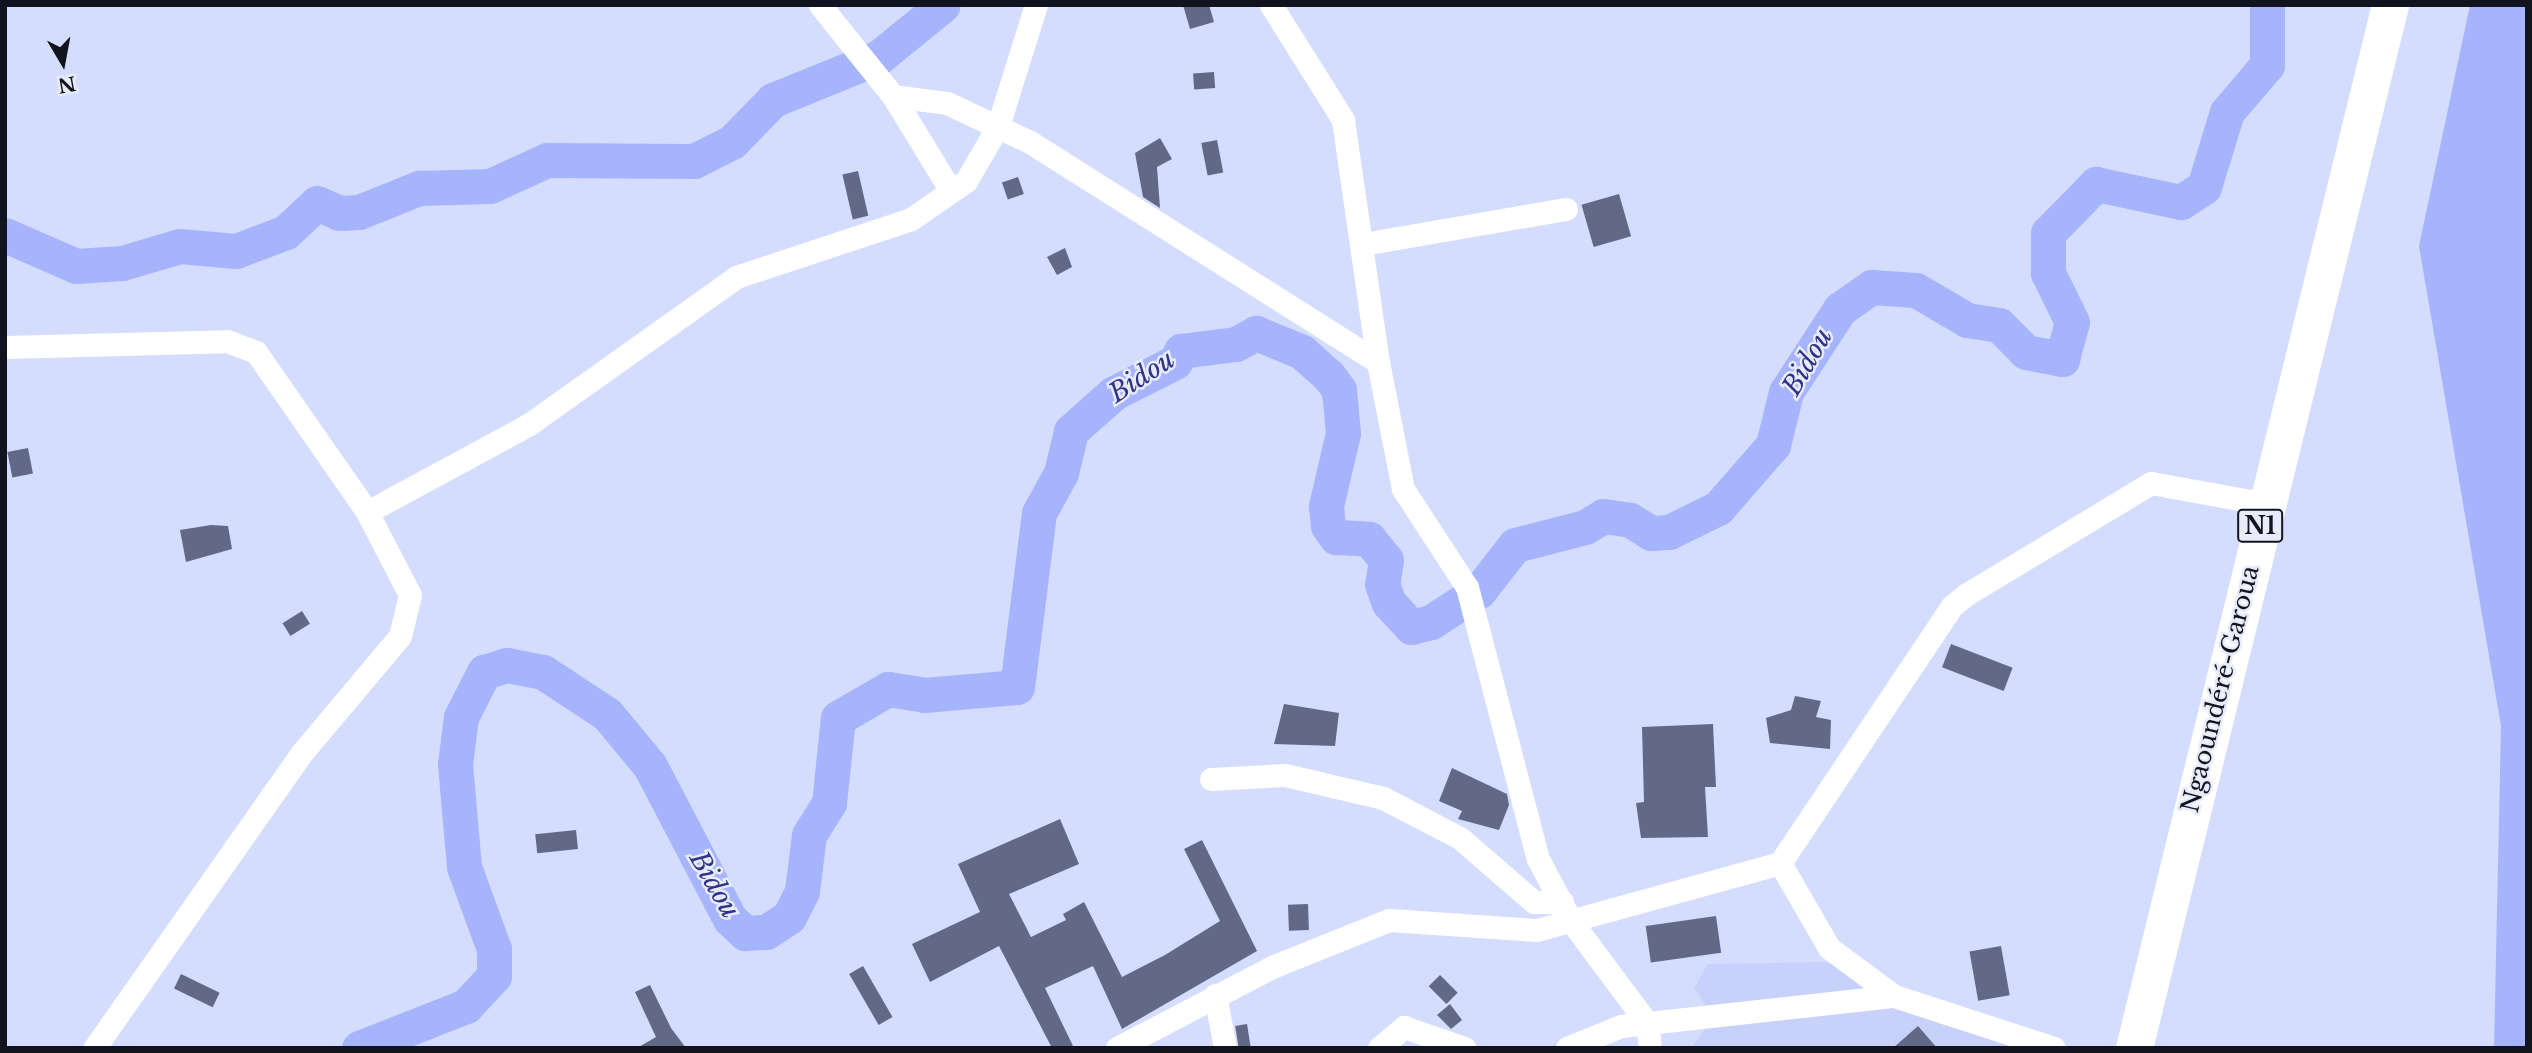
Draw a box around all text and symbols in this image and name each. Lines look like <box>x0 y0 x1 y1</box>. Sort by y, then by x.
north arrow <box>28 28 98 98</box>
text: N <box>56 71 78 97</box>
water label: Bidou <box>1776 323 1840 401</box>
water label: Bidou <box>1103 344 1181 410</box>
road number: N1 <box>2236 506 2284 546</box>
street label: Ngaoundéré-Garoua <box>2175 563 2265 815</box>
water label: Bidou <box>682 846 746 924</box>

